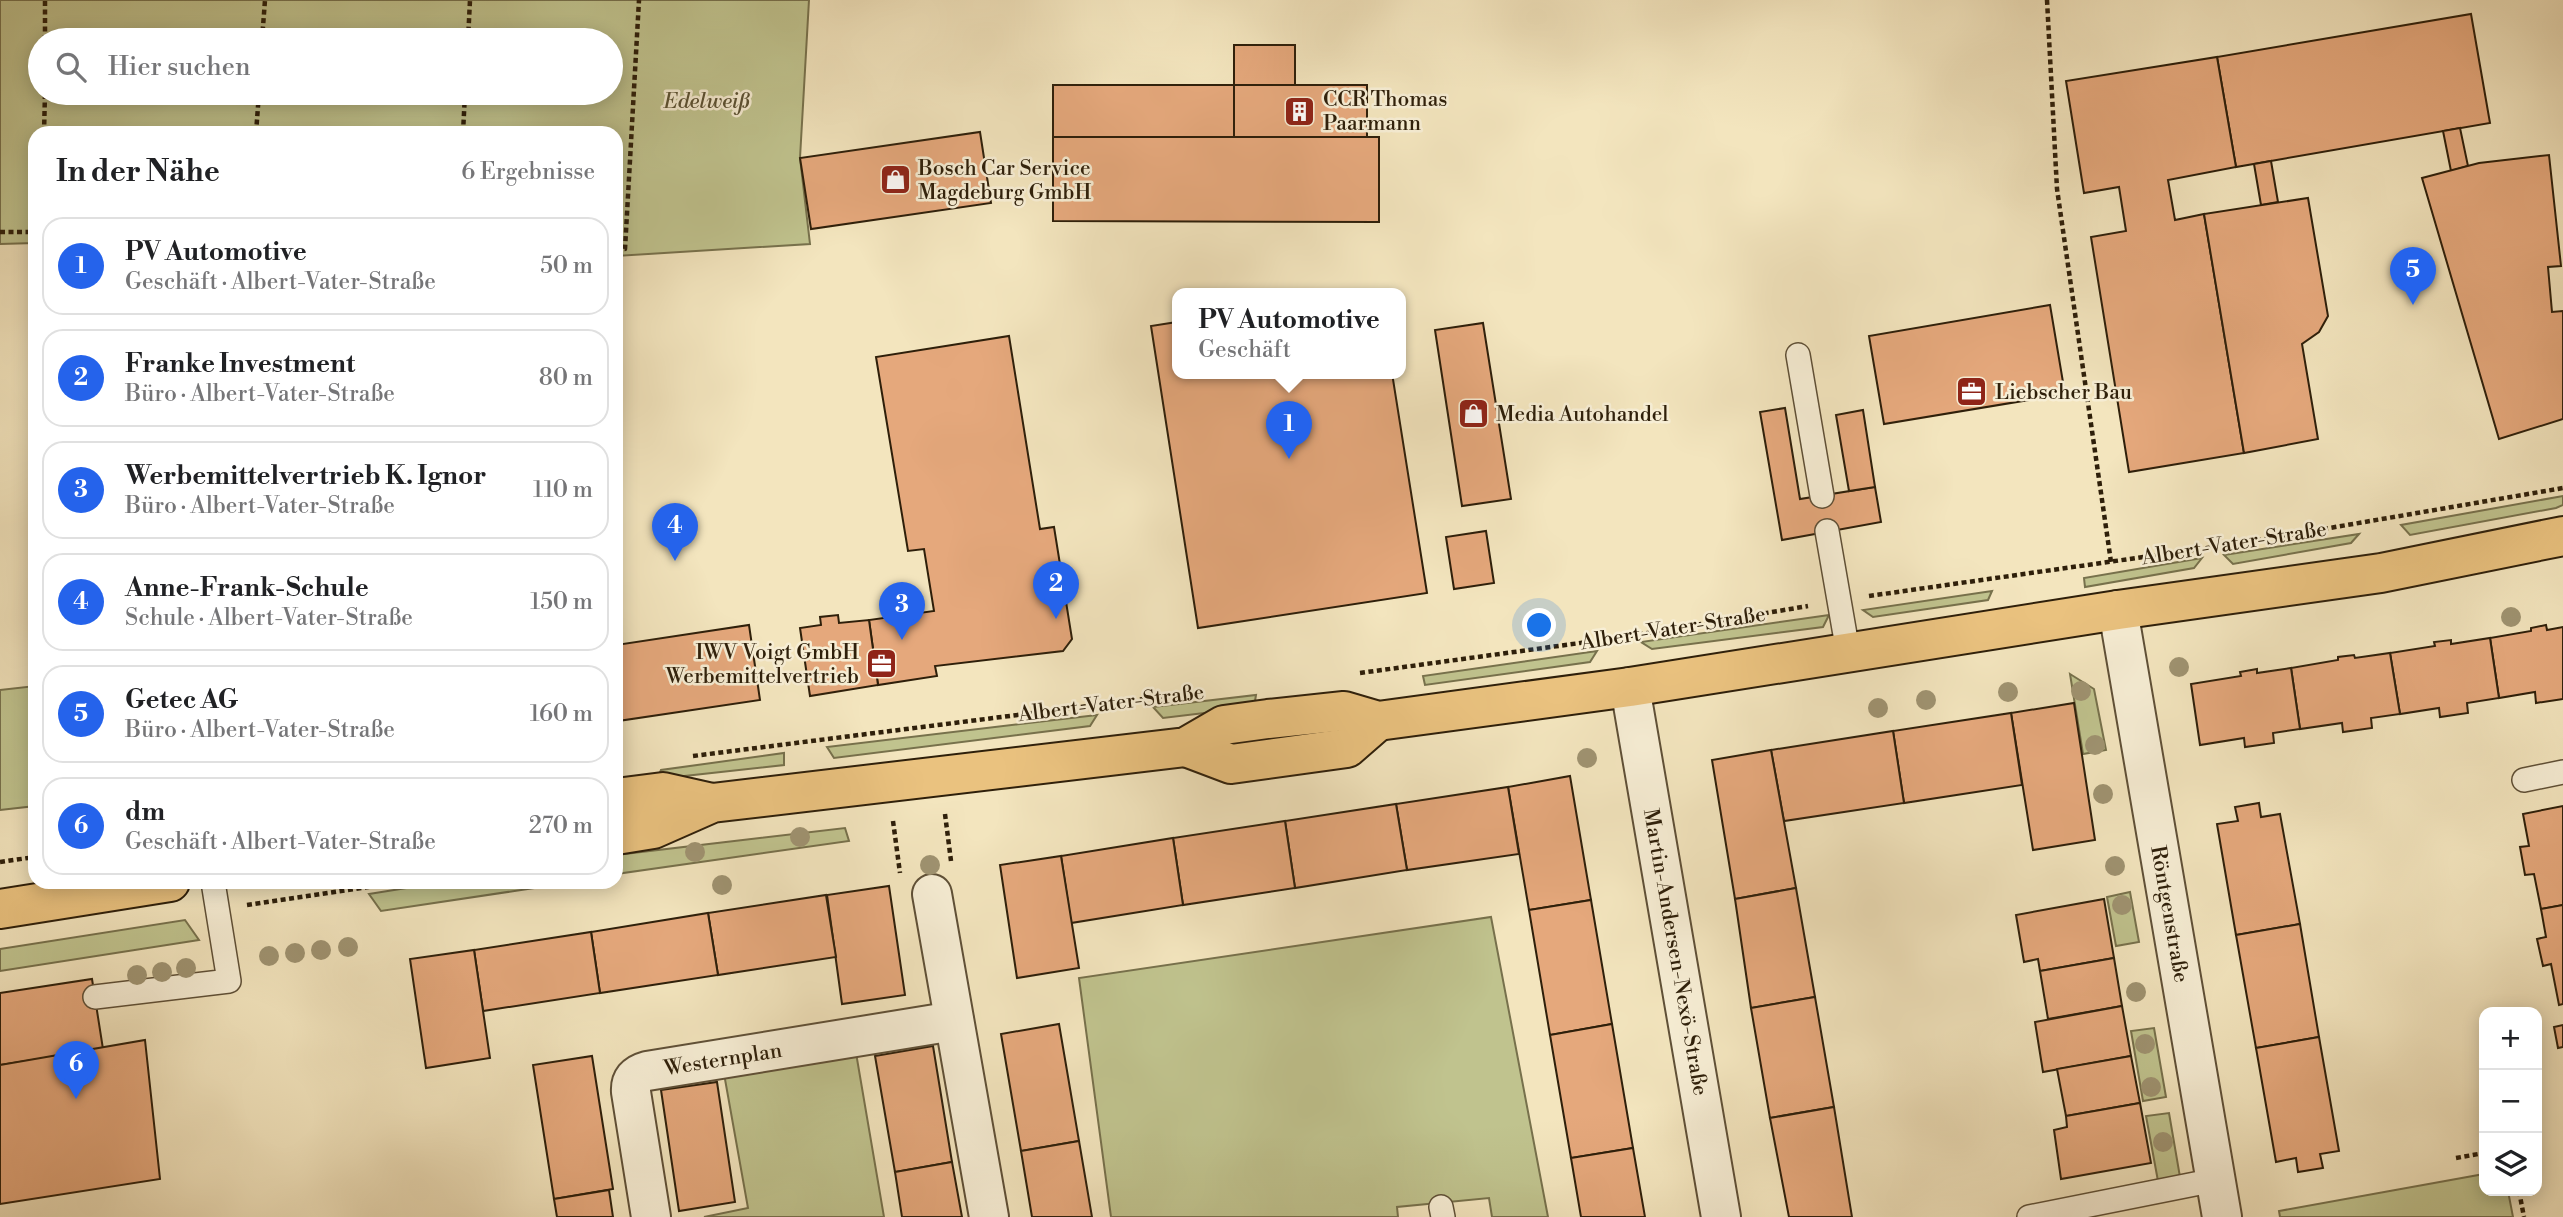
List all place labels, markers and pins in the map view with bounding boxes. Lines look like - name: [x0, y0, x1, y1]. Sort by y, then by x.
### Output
- place label: CCR Thomas Paarmann: [1323, 87, 1448, 137]
- building icon: CCR Thomas Paarmann: [1283, 94, 1317, 128]
- place label: Bosch Car Service Magdeburg GmbH: [917, 156, 1091, 206]
- shop icon: Bosch Car Service Magdeburg GmbH: [878, 163, 912, 197]
- pin: 5: [2390, 247, 2436, 305]
- office icon: Liebscher Bau: [1955, 375, 1989, 409]
- place label: Liebscher Bau: [1995, 380, 2132, 406]
- shop icon: Media Autohandel: [1456, 397, 1490, 431]
- pin: 1: [1266, 401, 1312, 459]
- place label: Media Autohandel: [1496, 402, 1669, 428]
- pin: 4: [652, 503, 698, 561]
- pin: 2: [1033, 561, 1079, 619]
- pin: 3: [879, 582, 925, 640]
- place label: IWV Voigt GmbH Werbemittelvertrieb: [665, 640, 859, 690]
- office icon: IWV Voigt GmbH Werbemittelvertrieb: [865, 647, 899, 681]
- pin: 6: [53, 1041, 99, 1099]

